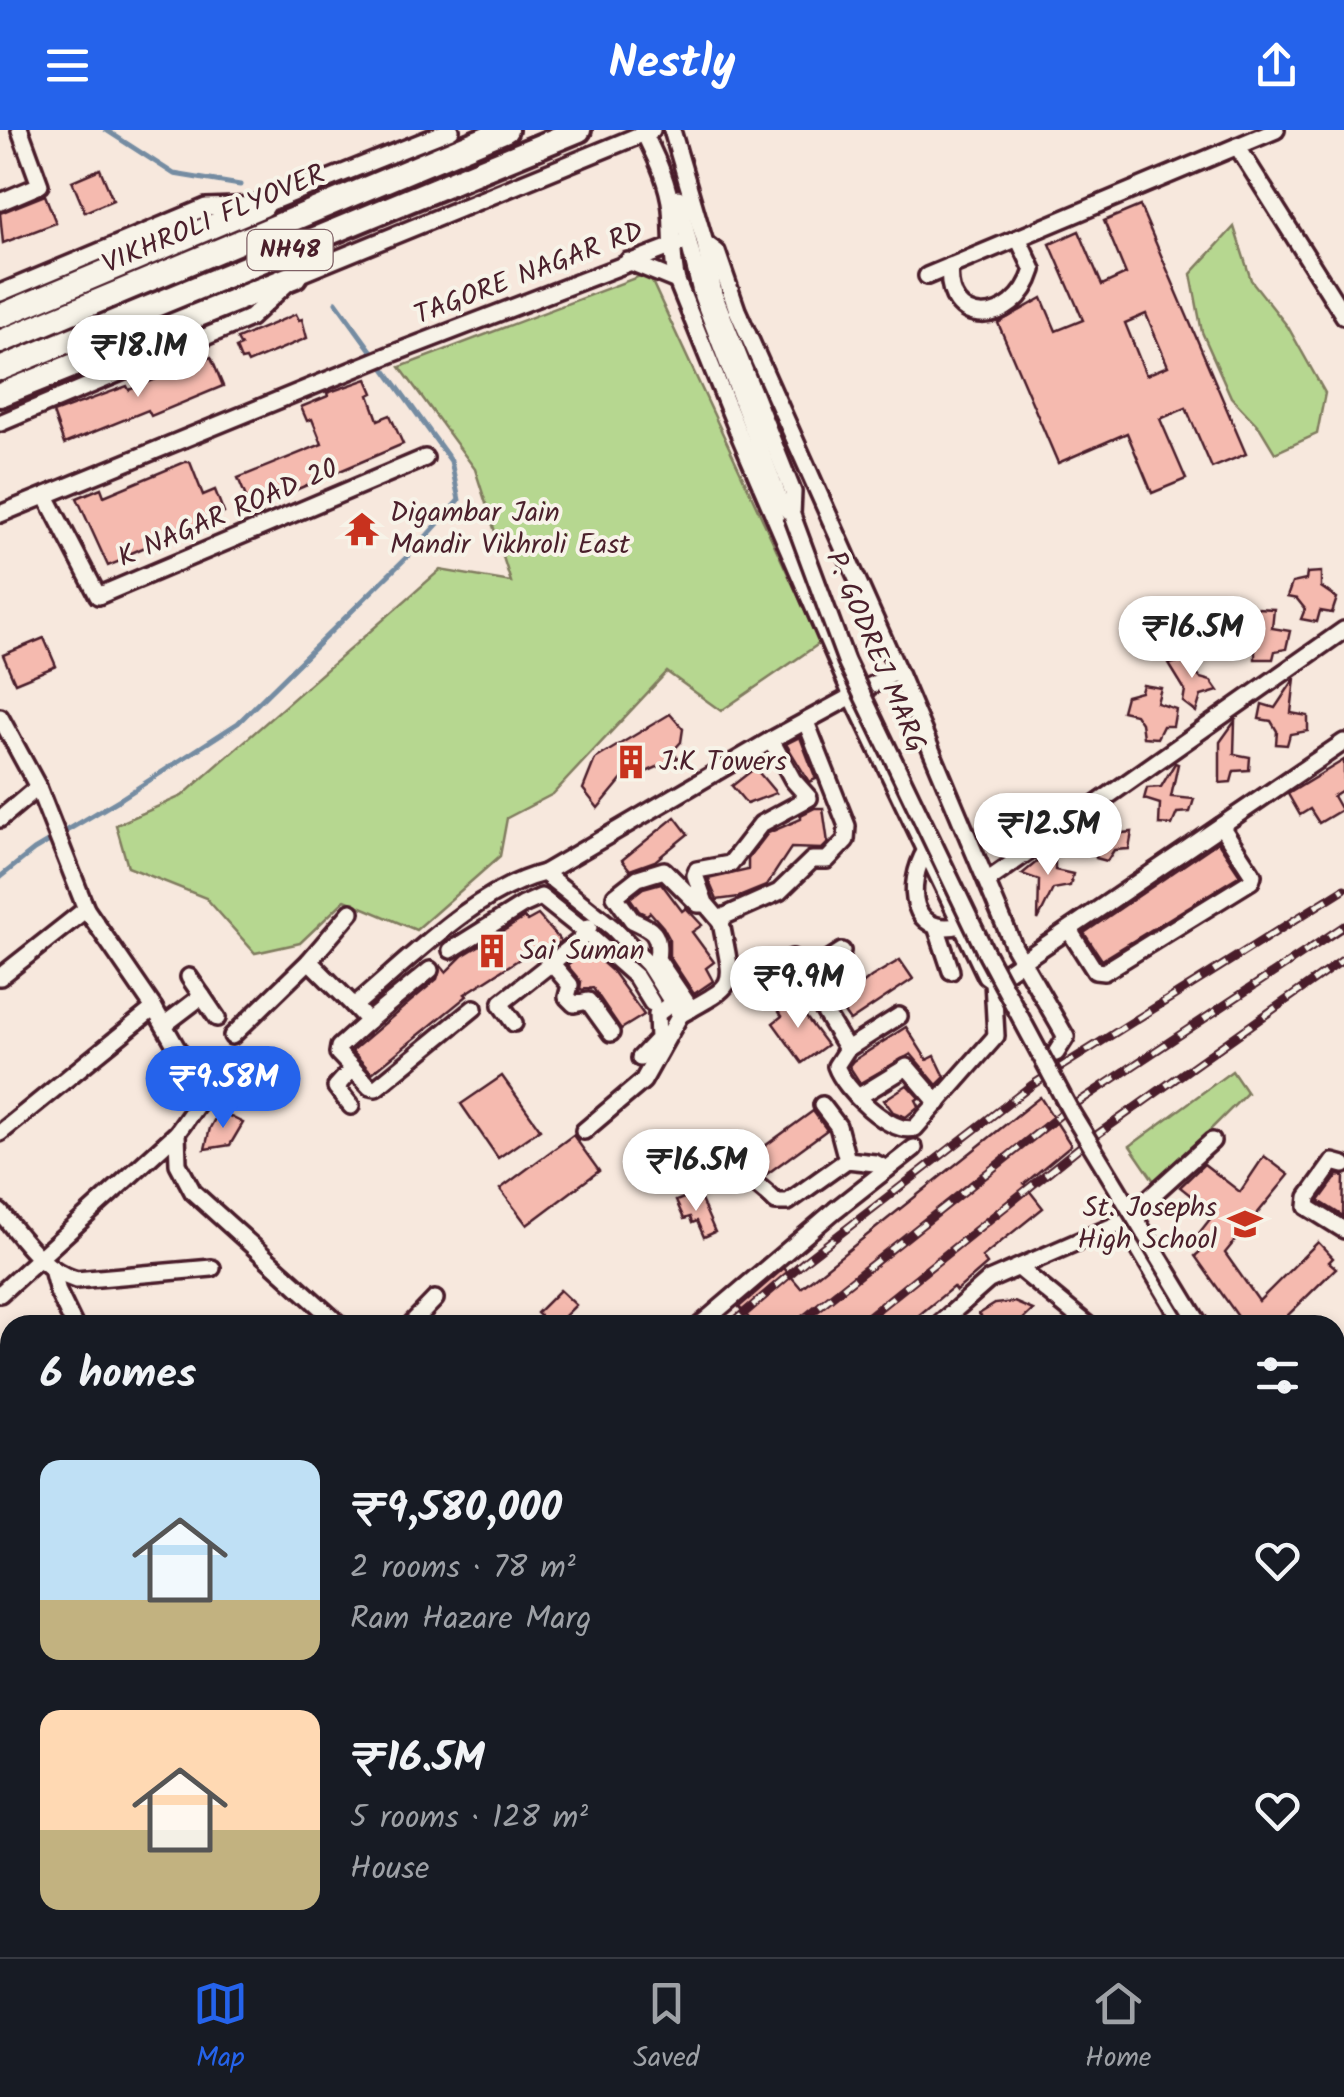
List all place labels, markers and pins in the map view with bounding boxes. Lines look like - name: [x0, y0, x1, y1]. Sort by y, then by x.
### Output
- pin: ₹18.1M: [57, 315, 219, 400]
- place label: Digambar Jain Mandir Vikhroli East: [390, 491, 631, 568]
- temple icon: Digambar Jain Mandir Vikhroli East: [343, 510, 381, 548]
- pin: ₹16.5M: [1111, 596, 1273, 681]
- place label: J.K Towers: [659, 740, 787, 785]
- building icon: J.K Towers: [612, 743, 650, 781]
- pin: ₹12.5M: [967, 793, 1129, 878]
- place label: Sai Suman: [520, 929, 645, 974]
- building icon: Sai Suman: [473, 932, 511, 970]
- pin: ₹9.9M: [728, 946, 868, 1031]
- pin: ₹9.58M: [142, 1046, 304, 1131]
- pin: ₹16.5M: [615, 1129, 777, 1214]
- place label: St. Josephs High School: [1077, 1186, 1217, 1263]
- school or university icon: St. Josephs High School: [1226, 1205, 1264, 1243]

